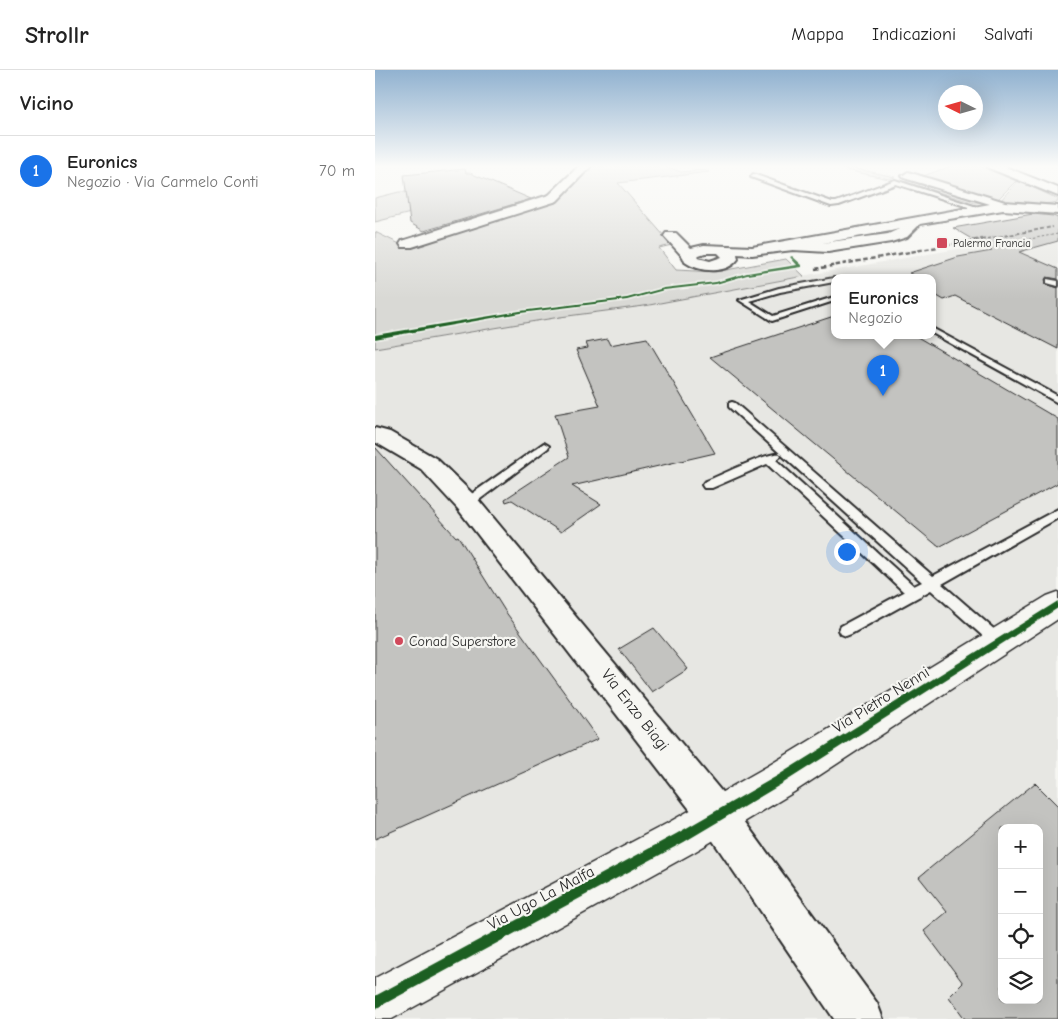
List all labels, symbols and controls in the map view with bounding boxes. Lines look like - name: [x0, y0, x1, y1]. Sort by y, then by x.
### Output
- text: Strollr: [25, 21, 89, 49]
- text: Mappa: [791, 24, 844, 45]
- text: Indicazioni: [872, 24, 956, 45]
- text: Salvati: [984, 24, 1033, 45]
- north arrow: [938, 85, 983, 130]
- text: Vicino: [20, 91, 74, 115]
- text: Euronics: [67, 151, 137, 173]
- text: 1: [33, 162, 39, 180]
- text: 70 m: [319, 162, 355, 180]
- text: Negozio · Via Carmelo Conti: [67, 173, 259, 191]
- marker: Palermo Francia: [935, 236, 949, 250]
- place label: Palermo Francia: [953, 237, 1031, 250]
- popup: [831, 274, 936, 339]
- text: Euronics: [848, 287, 919, 309]
- text: Negozio: [848, 309, 902, 327]
- pin: 1: [867, 355, 899, 396]
- your location: [834, 539, 860, 565]
- place label: Conad Superstore: [409, 633, 516, 650]
- marker: Conad Superstore: [393, 635, 405, 647]
- street label: Via Pietro Nenni: [829, 663, 933, 737]
- street label: Via Enzo Biagi: [598, 666, 672, 754]
- map controls: [998, 824, 1043, 1004]
- button: +: [998, 824, 1043, 869]
- street label: Via Ugo La Malfa: [485, 862, 597, 934]
- button: −: [998, 869, 1043, 914]
- button: locate: [998, 914, 1043, 959]
- button: layers: [998, 959, 1043, 1004]

